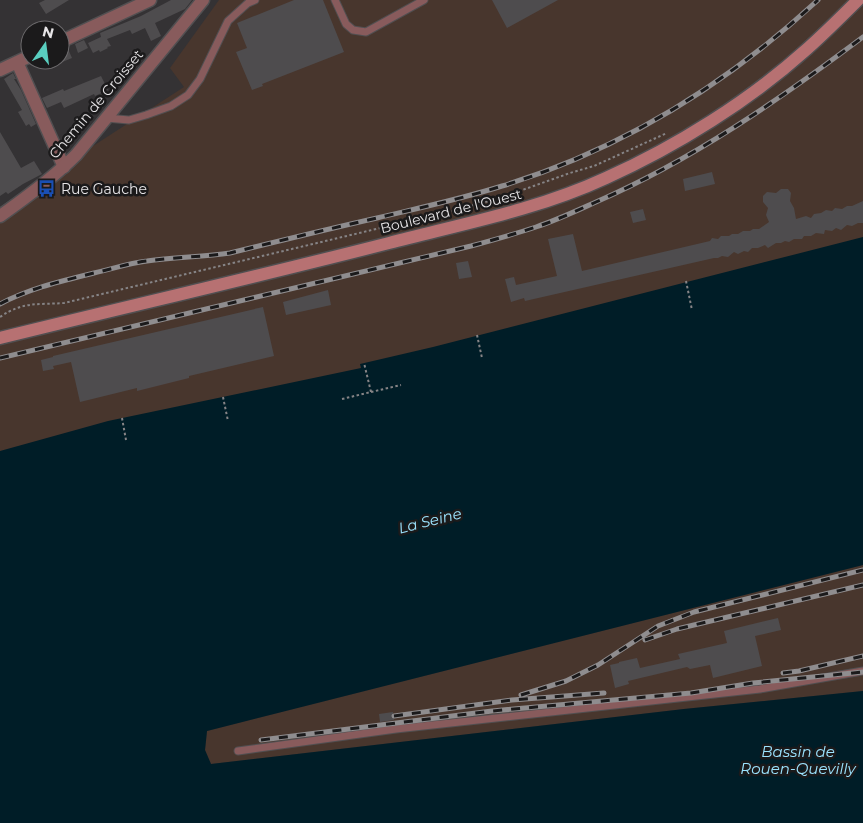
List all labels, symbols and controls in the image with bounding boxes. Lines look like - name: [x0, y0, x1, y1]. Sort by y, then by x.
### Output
- north arrow: [20, 20, 70, 70]
- text: N: [40, 22, 56, 42]
- street label: Chemin de Croisset: [45, 46, 147, 162]
- bus stop icon: Rue Gauche: [37, 179, 57, 199]
- place label: Rue Gauche: [61, 180, 147, 198]
- street label: Boulevard de l'Ouest: [378, 185, 524, 237]
- water label: La Seine: [396, 504, 463, 538]
- water label: Bassin de Rouen-Quevilly: [740, 742, 856, 778]

